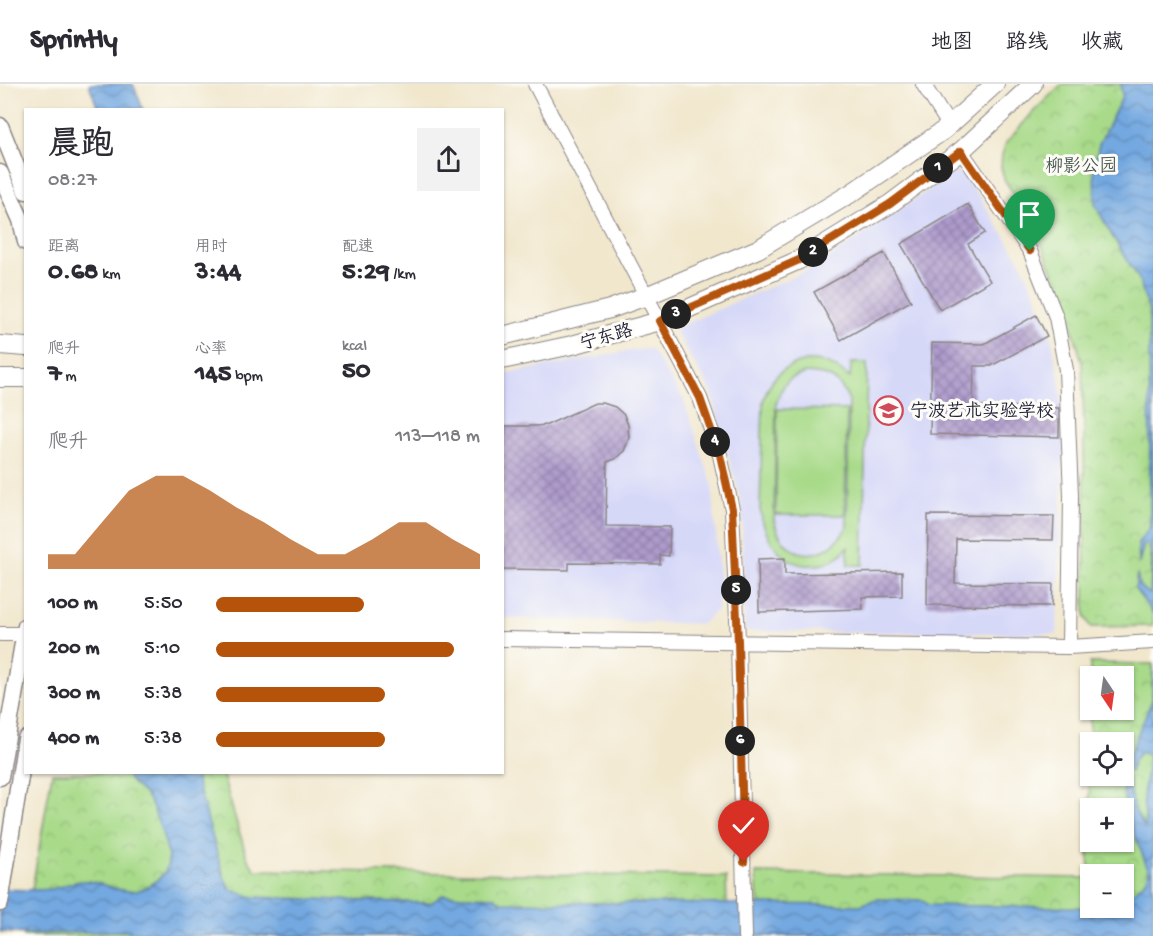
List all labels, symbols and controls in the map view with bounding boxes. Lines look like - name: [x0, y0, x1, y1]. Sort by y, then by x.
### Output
- text: Sprintly: [30, 25, 117, 58]
- text: 地图: [931, 32, 973, 57]
- text: 路线: [1006, 32, 1048, 57]
- text: 收藏: [1081, 32, 1123, 57]
- text: 晨跑: [48, 128, 114, 166]
- button: share: [417, 128, 480, 191]
- pin: 1: [923, 153, 953, 183]
- park label: 柳影公园: [1045, 156, 1117, 178]
- text: 1: [935, 158, 941, 177]
- text: 08:27: [48, 170, 97, 193]
- pin: [1004, 189, 1055, 251]
- icon: arrive: [1013, 198, 1046, 231]
- pin: 2: [798, 237, 828, 267]
- text: 距离: [48, 239, 80, 258]
- text: 用时: [195, 239, 227, 258]
- text: 配速: [342, 239, 374, 258]
- text: 2: [809, 242, 817, 261]
- text: 0.68: [48, 258, 98, 289]
- text: 3:44: [195, 258, 241, 289]
- text: 5:29: [342, 258, 390, 289]
- text: km: [98, 266, 121, 285]
- text: /km: [390, 266, 416, 285]
- pin: 3: [661, 299, 691, 329]
- text: 3: [672, 304, 680, 323]
- street label: 宁东路: [578, 320, 636, 356]
- text: kcal: [342, 338, 367, 357]
- text: 爬升: [48, 341, 80, 360]
- text: 心率: [195, 341, 227, 360]
- text: 50: [342, 357, 370, 388]
- text: 7: [48, 360, 62, 391]
- text: 145: [195, 360, 231, 391]
- text: m: [62, 368, 77, 387]
- text: bpm: [231, 368, 263, 387]
- school or university icon: 宁波艺术实验学校: [873, 394, 905, 426]
- place label: 宁波艺术实验学校: [910, 401, 1054, 423]
- text: 113–118 m: [395, 426, 480, 449]
- pin: 4: [700, 427, 730, 457]
- text: 爬升: [48, 432, 88, 455]
- text: 4: [711, 432, 719, 451]
- pin: 5: [721, 575, 751, 605]
- text: 5: [732, 580, 740, 599]
- text: 100 m: [48, 593, 98, 616]
- text: 5:50: [144, 593, 183, 616]
- text: 200 m: [48, 638, 99, 661]
- text: 5:10: [144, 638, 180, 661]
- north arrow: [1080, 666, 1134, 720]
- map controls: [1080, 666, 1134, 918]
- text: 300 m: [48, 683, 100, 706]
- text: 5:38: [144, 683, 182, 706]
- pin: 6: [725, 726, 755, 756]
- text: 400 m: [48, 728, 99, 751]
- text: 5:38: [144, 728, 182, 751]
- text: 6: [736, 731, 744, 750]
- button: locate: [1080, 732, 1134, 786]
- button: +: [1080, 798, 1134, 852]
- pin: [718, 800, 769, 862]
- icon: check: [727, 809, 760, 842]
- button: −: [1080, 864, 1134, 918]

